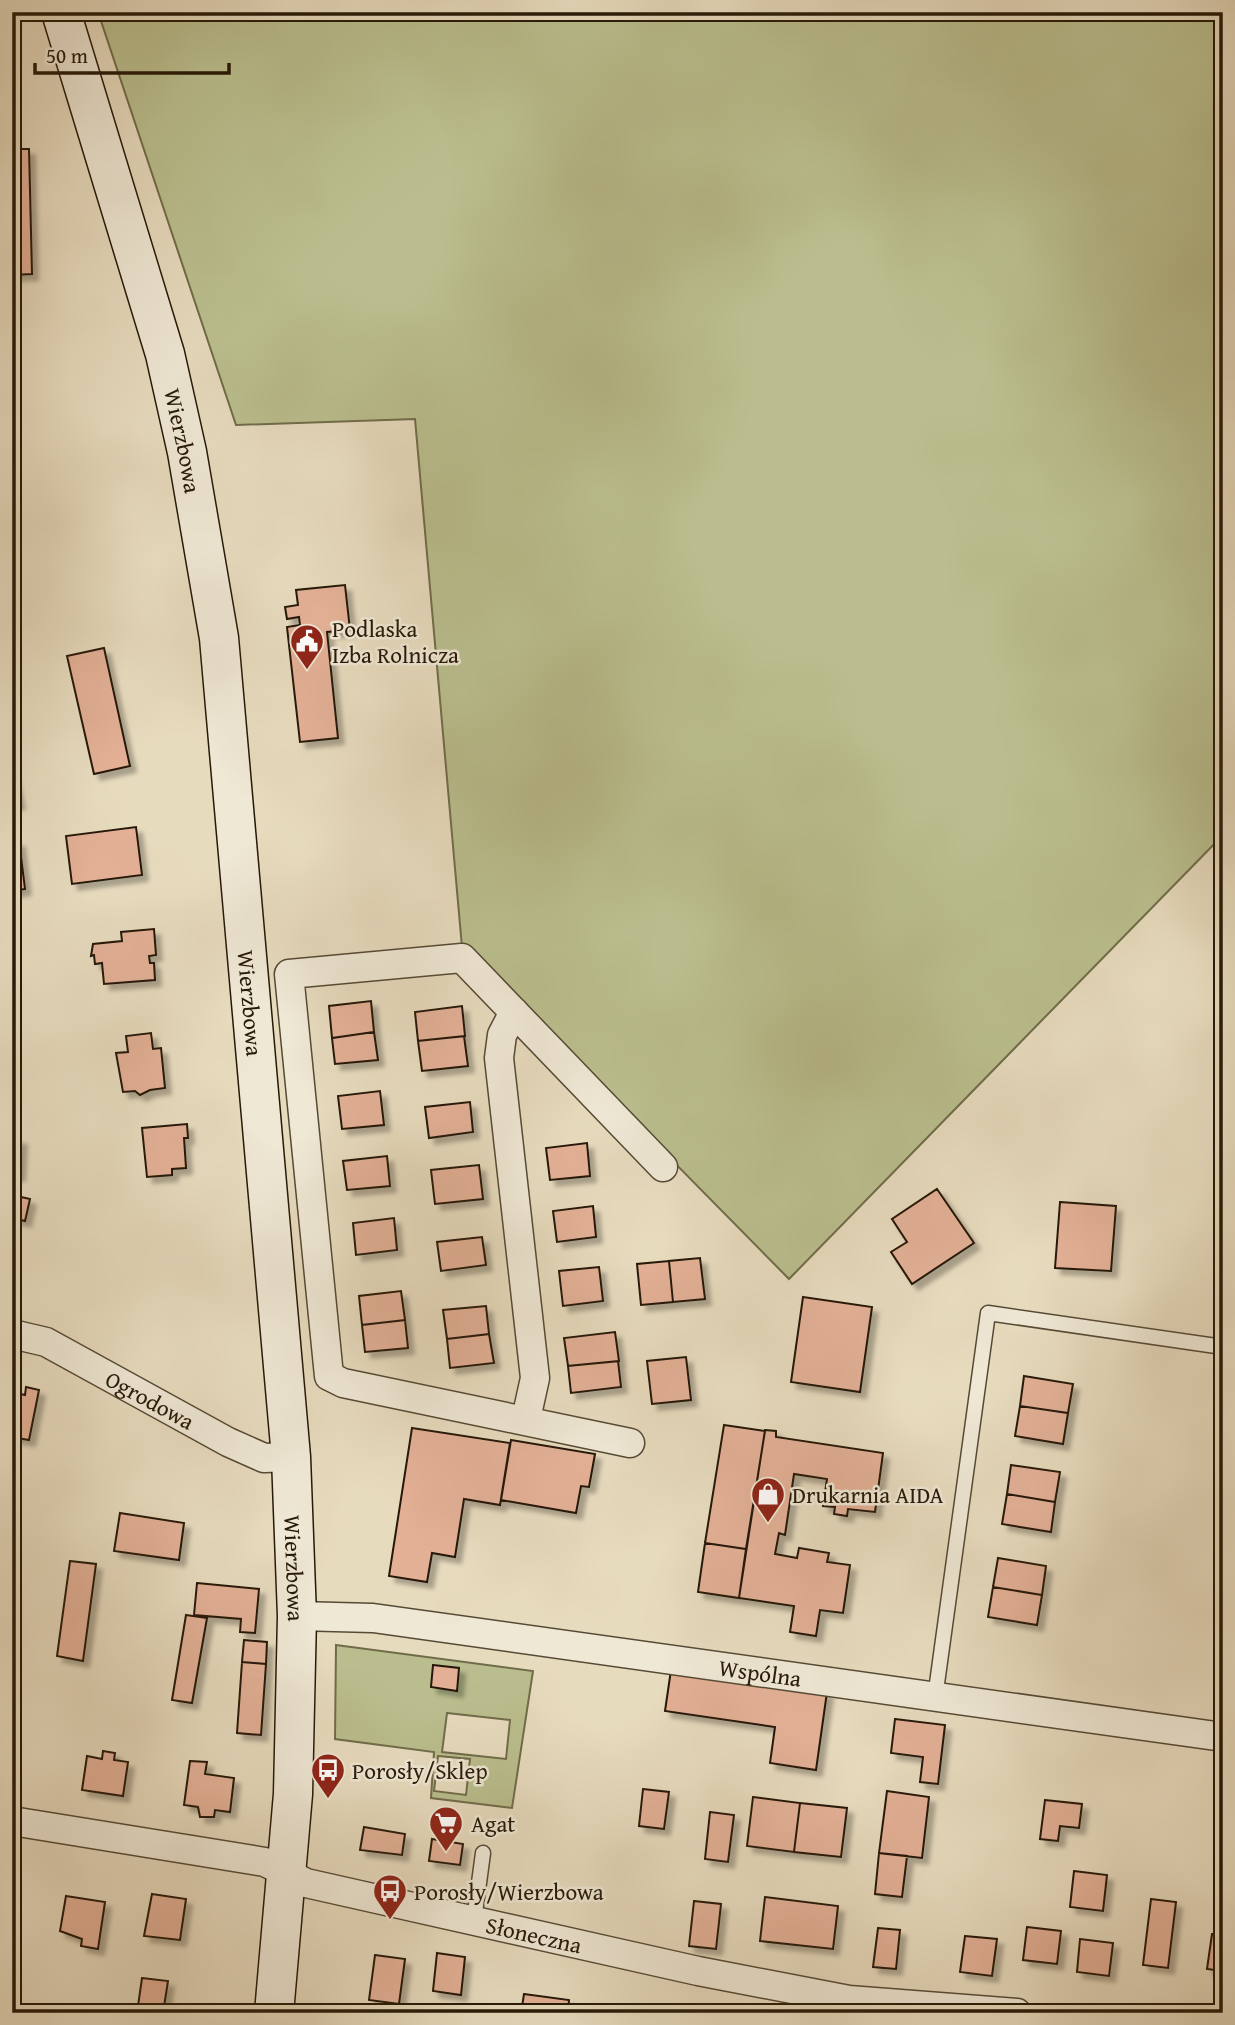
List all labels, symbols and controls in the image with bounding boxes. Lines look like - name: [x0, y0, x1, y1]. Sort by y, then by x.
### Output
- scale bar: [35, 32, 229, 76]
- text: 50 m: [46, 40, 88, 71]
- street label: Wierzbowa: [157, 385, 210, 496]
- place label: Podlaska Izba Rolnicza: [332, 612, 459, 671]
- public building icon: Podlaska Izba Rolnicza: [288, 622, 326, 671]
- street label: Wierzbowa: [230, 948, 272, 1058]
- street label: Ogrodowa: [100, 1362, 201, 1437]
- shop icon: Drukarnia AIDA: [749, 1475, 787, 1524]
- place label: Drukarnia AIDA: [792, 1478, 944, 1511]
- street label: Wierzbowa: [277, 1514, 314, 1622]
- street label: Wspólna: [717, 1650, 804, 1694]
- bus stop icon: Porosły/Sklep: [309, 1751, 347, 1800]
- place label: Porosły/Sklep: [352, 1754, 488, 1787]
- supermarket icon: Agat: [427, 1804, 465, 1853]
- place label: Agat: [471, 1807, 515, 1840]
- bus stop icon: Porosły/Wierzbowa: [371, 1872, 409, 1921]
- place label: Porosły/Wierzbowa: [414, 1875, 604, 1908]
- street label: Słoneczna: [483, 1907, 585, 1961]

